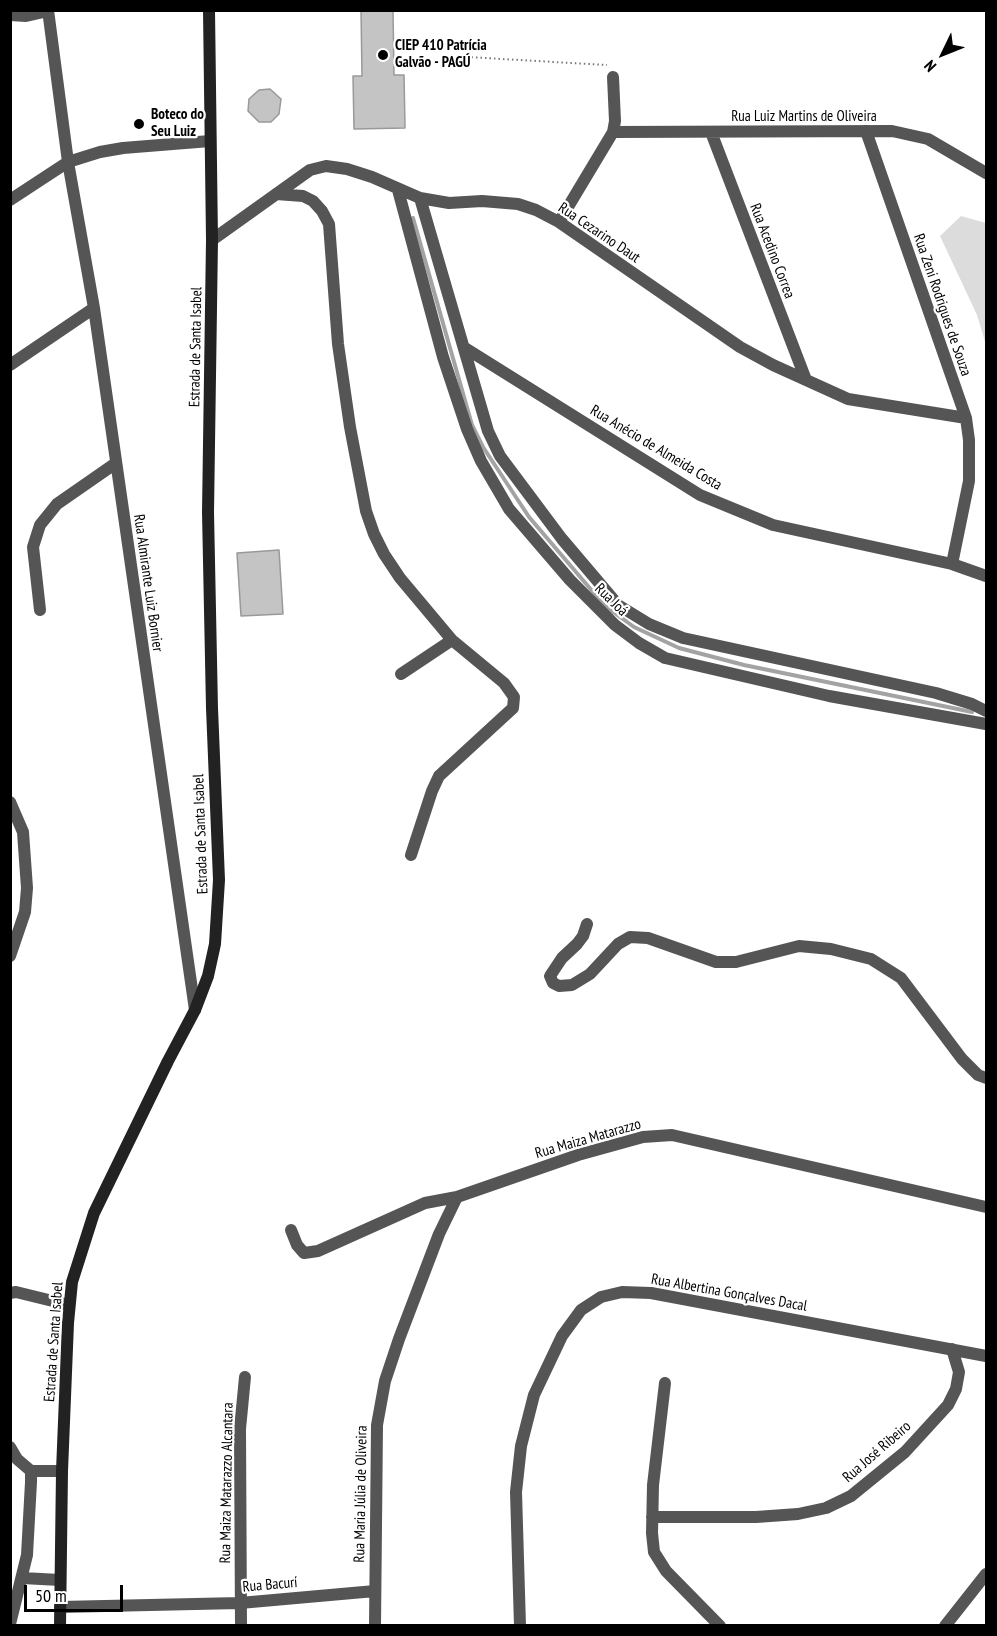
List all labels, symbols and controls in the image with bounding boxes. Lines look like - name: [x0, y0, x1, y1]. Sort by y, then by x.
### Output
- north arrow: [913, 24, 973, 84]
- place label: CIEP 410 Patrícia Galvão - PAGÚ: [395, 37, 487, 72]
- marker: CIEP 410 Patrícia Galvão - PAGÚ: [376, 48, 390, 62]
- text: N: [920, 56, 940, 76]
- place label: Boteco do Seu Luiz: [151, 106, 204, 141]
- street label: Rua Luiz Martins de Oliveira: [731, 108, 877, 126]
- marker: Boteco do Seu Luiz: [132, 117, 146, 131]
- street label: Rua Cezarino Daut: [555, 199, 643, 267]
- street label: Rua Acedino Correa: [746, 201, 798, 301]
- street label: Rua Zeni Rodrigues de Souza: [909, 232, 975, 378]
- street label: Estrada de Santa Isabel: [186, 287, 206, 407]
- street label: Rua Anécio de Almeida Costa: [587, 402, 725, 494]
- street label: Rua Almirante Luiz Bornier: [129, 513, 167, 653]
- street label: Rua Joá: [591, 580, 631, 620]
- street label: Estrada de Santa Isabel: [190, 774, 212, 894]
- street label: Rua Maiza Matarazzo: [533, 1115, 643, 1163]
- street label: Rua Albertina Gonçalves Dacal: [650, 1270, 808, 1316]
- street label: Estrada de Santa Isabel: [41, 1281, 67, 1403]
- street label: Rua Maiza Matarazzo Alcantara: [217, 1402, 237, 1564]
- street label: Rua José Ribeiro: [839, 1418, 915, 1486]
- street label: Rua Maria Júlia de Oliveira: [351, 1425, 371, 1563]
- scale bar: [27, 1573, 126, 1611]
- street label: Rua Bacurí: [242, 1574, 298, 1596]
- text: 50 m: [35, 1584, 67, 1607]

